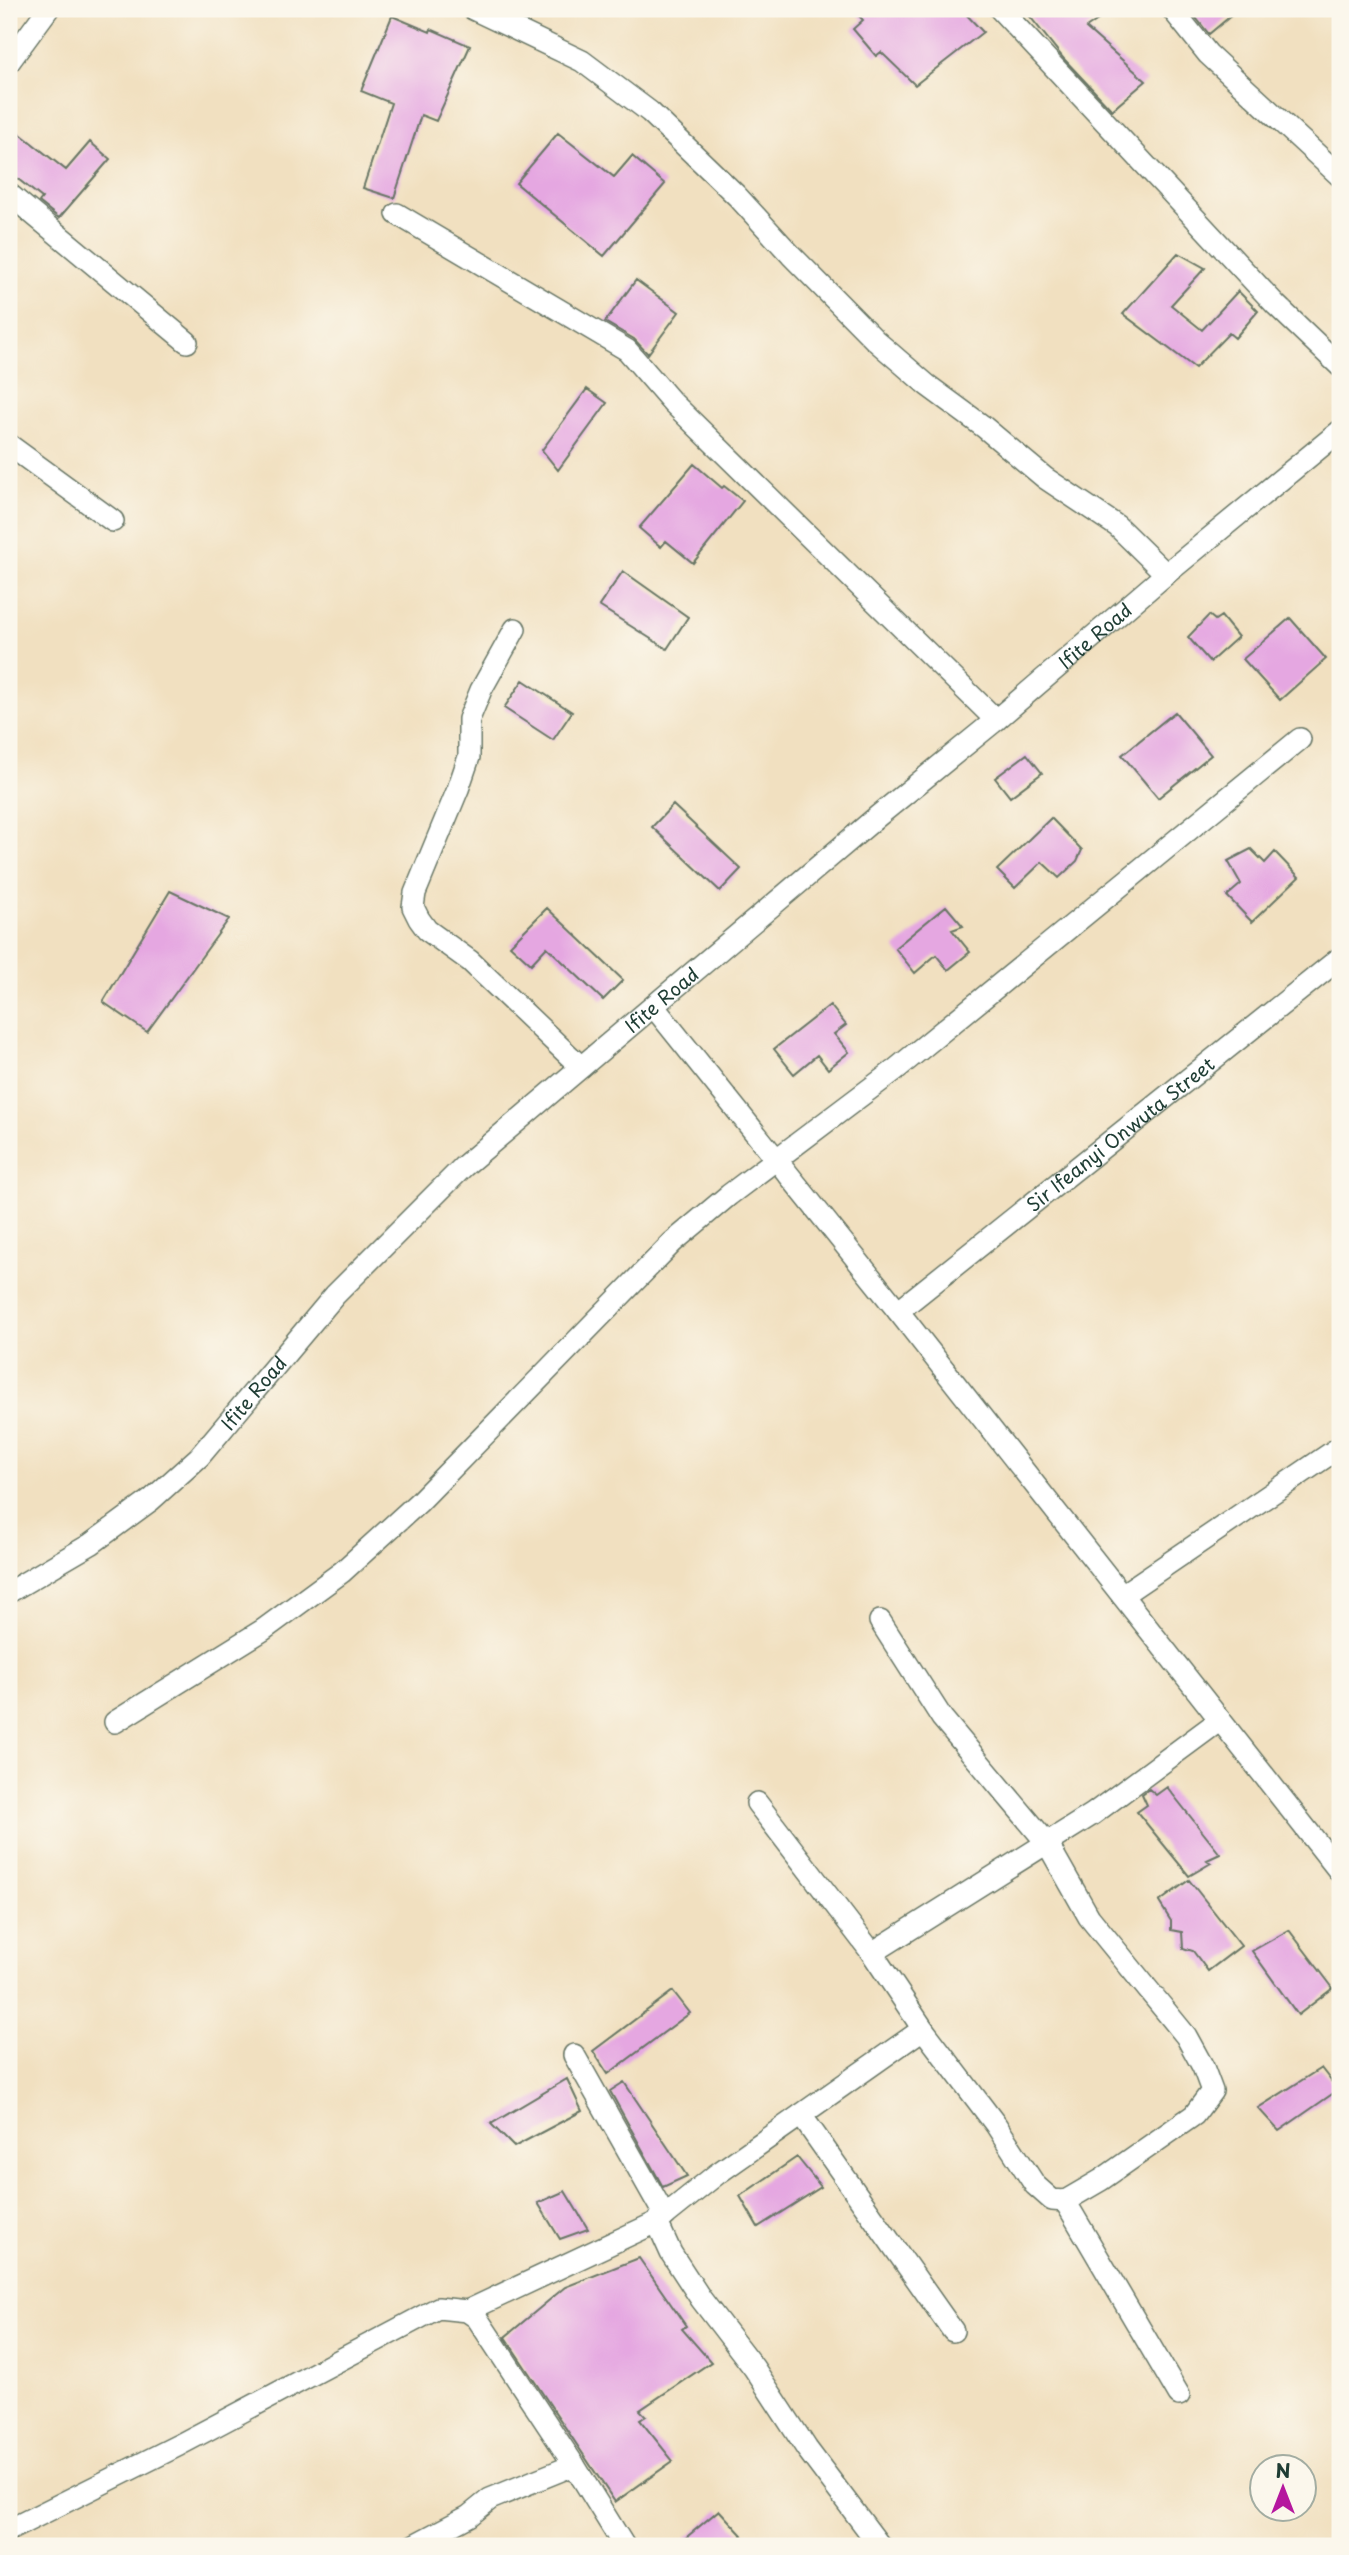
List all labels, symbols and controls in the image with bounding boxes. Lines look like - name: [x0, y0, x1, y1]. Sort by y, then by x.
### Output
- street label: Ifite Road: [1052, 596, 1138, 675]
- street label: Ifite Road: [618, 960, 704, 1039]
- street label: Sir Ifeanyi Onwuta Street: [1020, 1050, 1220, 1218]
- street label: Ifite Road: [214, 1349, 293, 1436]
- north arrow: [1248, 2454, 1318, 2524]
- text: N: [1275, 2456, 1291, 2484]

